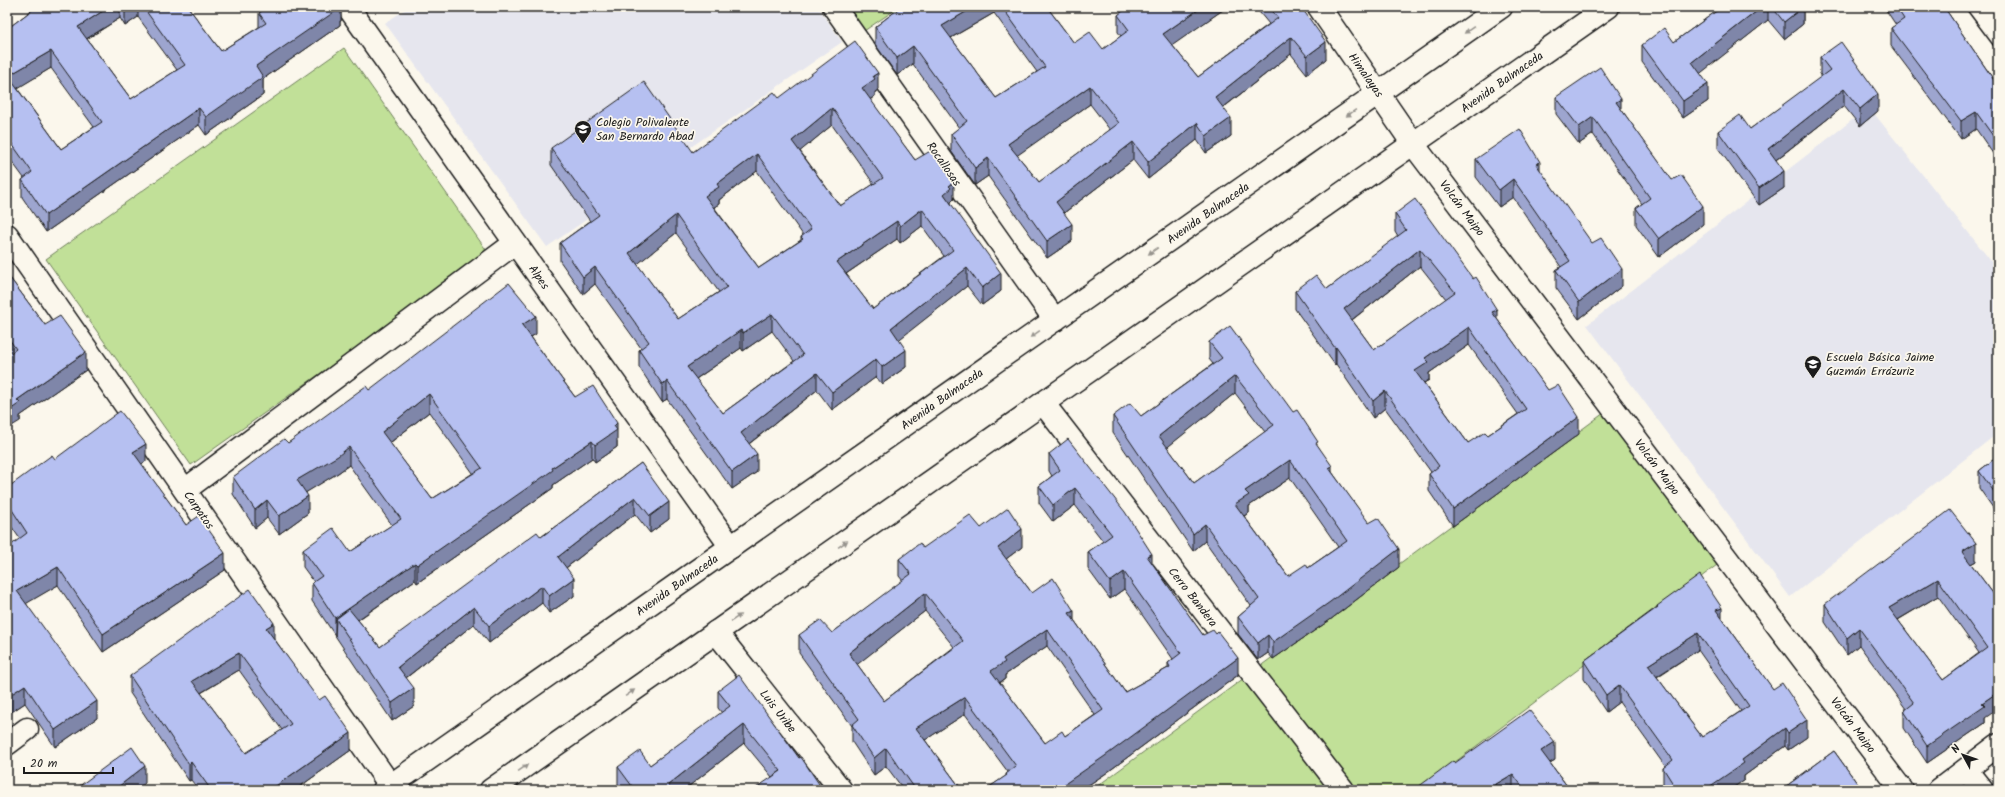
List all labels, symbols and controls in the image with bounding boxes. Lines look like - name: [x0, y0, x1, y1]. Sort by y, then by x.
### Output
- one-way arrow: [1464, 25, 1474, 33]
- street label: Avenida Balmaceda: [1457, 47, 1548, 118]
- street label: Himalayas: [1343, 49, 1388, 102]
- one-way arrow: [1346, 109, 1357, 117]
- place label: Colegio Polivalente San Bernardo Abad: [596, 113, 695, 146]
- school or university icon: Colegio Polivalente San Bernardo Abad: [573, 119, 593, 144]
- street label: Rocallosas: [921, 138, 966, 190]
- street label: Volcán Maipo: [1434, 176, 1489, 240]
- street label: Avenida Balmaceda: [1163, 178, 1254, 249]
- one-way arrow: [1148, 247, 1158, 255]
- street label: Alpes: [523, 261, 554, 294]
- one-way arrow: [1030, 330, 1040, 338]
- place label: Escuela Básica Jaime Guzmán Errázuriz: [1826, 348, 1935, 381]
- school or university icon: Escuela Básica Jaime Guzmán Errázuriz: [1803, 354, 1823, 379]
- street label: Avenida Balmaceda: [897, 364, 988, 435]
- street label: Volcán Maipo: [1629, 435, 1684, 499]
- street label: Carpatos: [178, 487, 219, 533]
- one-way arrow: [837, 540, 848, 548]
- street label: Avenida Balmaceda: [632, 550, 723, 621]
- street label: Cerro Bandera: [1163, 563, 1222, 632]
- one-way arrow: [731, 614, 741, 622]
- street label: Luis Uribe: [754, 685, 801, 738]
- one-way arrow: [624, 689, 635, 697]
- street label: Volcán Maipo: [1825, 693, 1880, 757]
- north arrow: [1943, 735, 1983, 775]
- text: N: [1947, 741, 1965, 758]
- scale bar: [24, 749, 113, 775]
- text: 20 m: [30, 754, 58, 773]
- one-way arrow: [518, 764, 528, 772]

